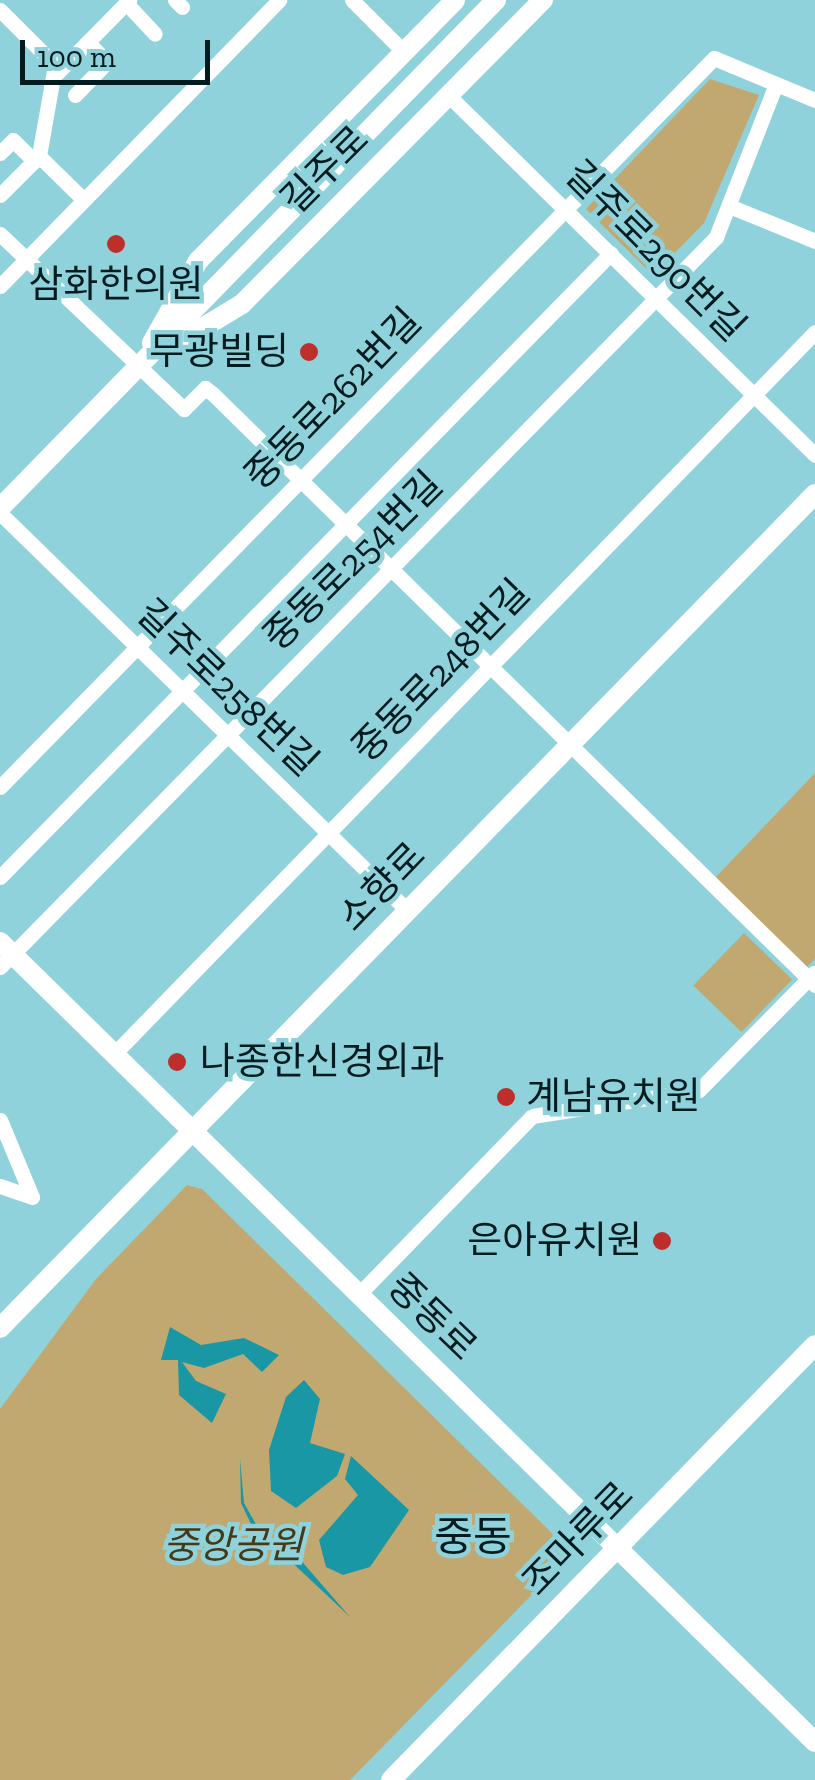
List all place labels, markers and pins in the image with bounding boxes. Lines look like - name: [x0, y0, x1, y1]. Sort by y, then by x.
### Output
- marker: 삼화한의원: [103, 231, 129, 257]
- place label: 삼화한의원: [29, 262, 203, 308]
- place label: 무광빌딩: [149, 329, 289, 375]
- marker: 무광빌딩: [298, 341, 320, 363]
- place label: 나종한신경외과: [200, 1039, 445, 1085]
- marker: 나종한신경외과: [164, 1049, 190, 1075]
- place label: 계남유치원: [526, 1074, 701, 1120]
- marker: 계남유치원: [495, 1086, 517, 1108]
- place label: 은아유치원: [467, 1218, 642, 1264]
- marker: 은아유치원: [651, 1230, 673, 1252]

